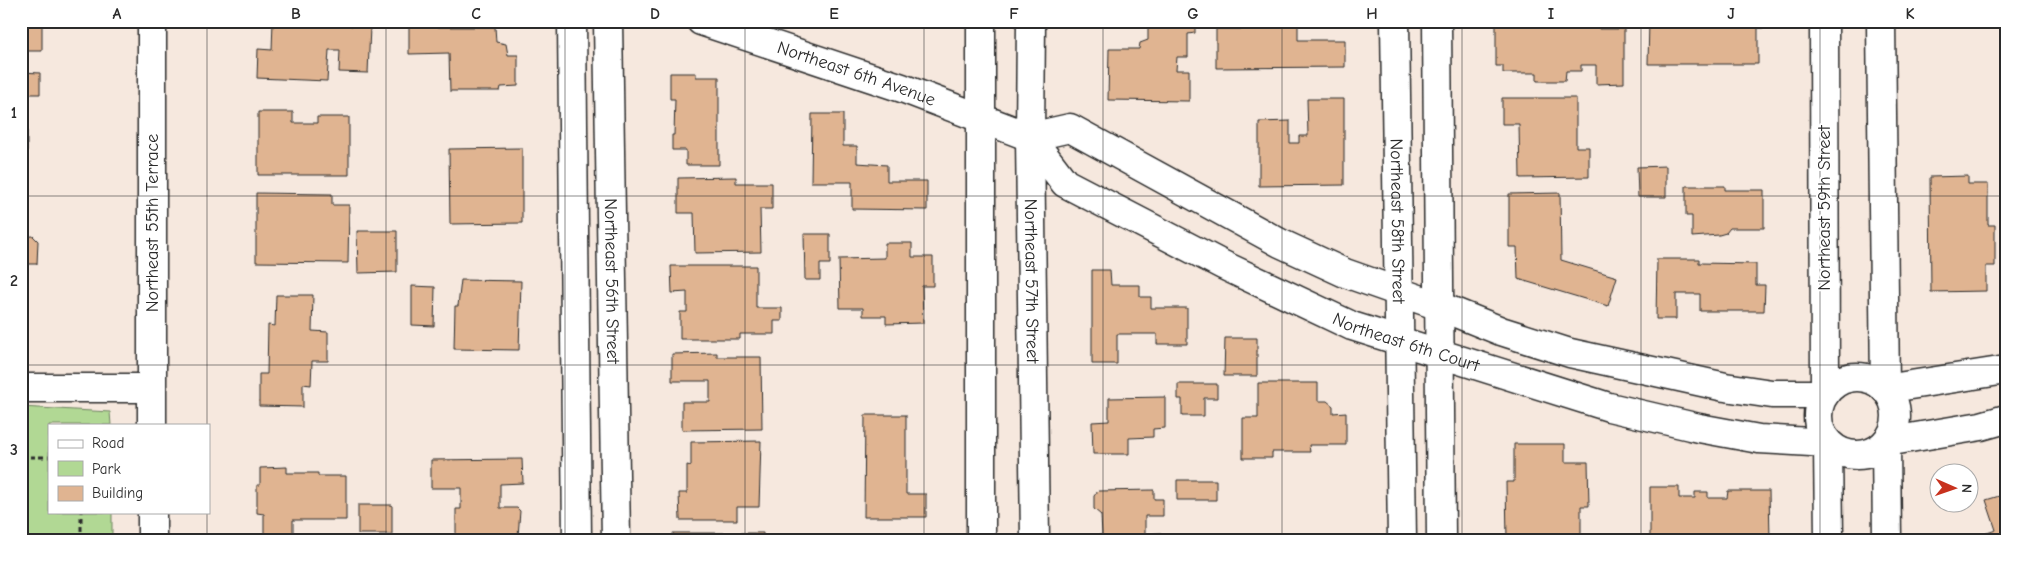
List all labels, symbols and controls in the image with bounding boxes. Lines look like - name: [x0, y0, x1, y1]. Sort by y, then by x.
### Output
- text: A: [113, 5, 122, 23]
- text: B: [291, 5, 301, 23]
- text: C: [471, 5, 481, 23]
- text: D: [650, 5, 660, 23]
- text: E: [829, 5, 839, 23]
- text: F: [1009, 5, 1019, 23]
- text: G: [1187, 5, 1199, 23]
- text: H: [1366, 5, 1378, 23]
- text: I: [1548, 5, 1554, 23]
- text: J: [1727, 5, 1735, 23]
- text: K: [1905, 5, 1915, 23]
- street label: Northeast 6th Avenue: [774, 37, 938, 111]
- text: 1: [11, 104, 17, 122]
- street label: Northeast 59th Street: [1814, 124, 1835, 291]
- street label: Northeast 55th Terrace: [142, 134, 163, 312]
- street label: Northeast 58th Street: [1386, 138, 1409, 305]
- street label: Northeast 56th Street: [600, 198, 623, 365]
- street label: Northeast 57th Street: [1020, 199, 1043, 364]
- text: 2: [10, 272, 18, 290]
- street label: Northeast 6th Court: [1329, 308, 1483, 377]
- legend: [48, 424, 210, 514]
- text: Road: [92, 434, 124, 452]
- text: 3: [10, 441, 18, 459]
- text: Park: [92, 460, 121, 478]
- north arrow: [1930, 464, 1980, 514]
- text: Building: [92, 484, 143, 502]
- text: N: [1958, 484, 1975, 493]

